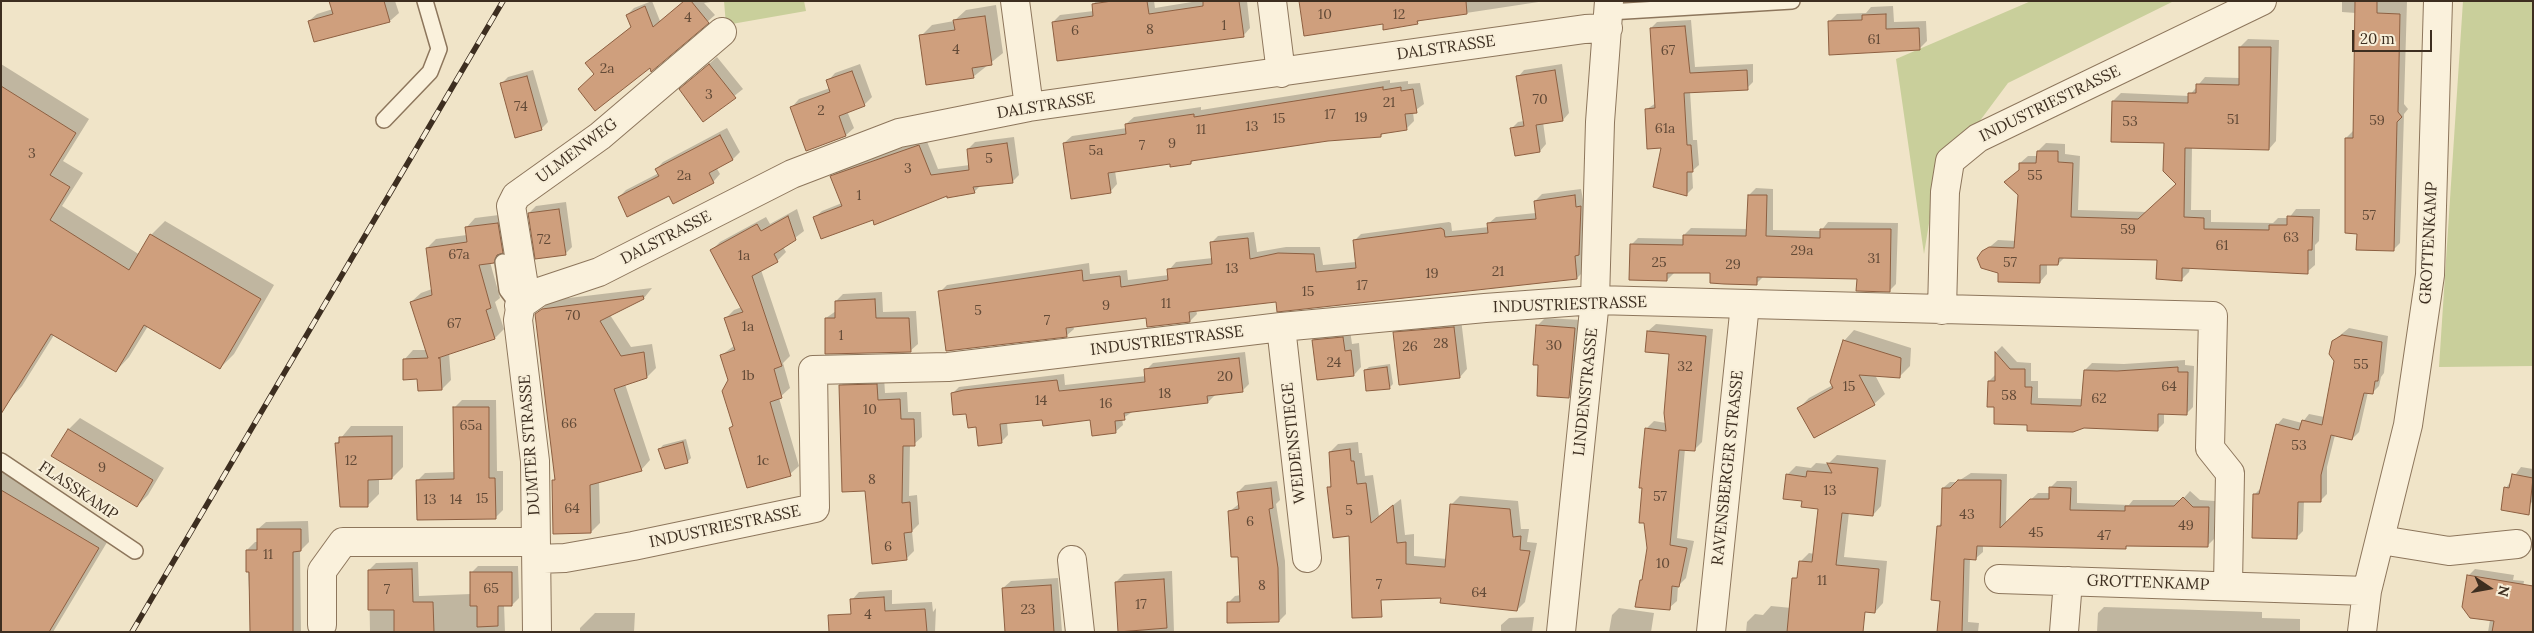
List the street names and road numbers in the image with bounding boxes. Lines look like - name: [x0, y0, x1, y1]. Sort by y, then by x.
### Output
- street label: DALSTRASSE: [1396, 32, 1496, 64]
- street label: INDUSTRIESTRASSE: [1976, 62, 2124, 146]
- street label: DALSTRASSE: [996, 89, 1096, 123]
- street label: ULMENWEG: [533, 114, 621, 188]
- street label: GROTTENKAMP: [2416, 181, 2442, 305]
- street label: DALSTRASSE: [617, 207, 715, 269]
- street label: INDUSTRIESTRASSE: [1493, 293, 1647, 317]
- street label: INDUSTRIESTRASSE: [1089, 322, 1245, 360]
- street label: LINDENSTRASSE: [1570, 327, 1602, 457]
- street label: RAVENSBERGER STRASSE: [1708, 369, 1748, 567]
- street label: DUMTER STRASSE: [515, 374, 545, 516]
- street label: WEIDENSTIEGE: [1278, 381, 1310, 505]
- street label: FLASSKAMP: [35, 457, 121, 525]
- street label: INDUSTRIESTRASSE: [648, 502, 802, 552]
- street label: GROTTENKAMP: [2086, 571, 2210, 595]

